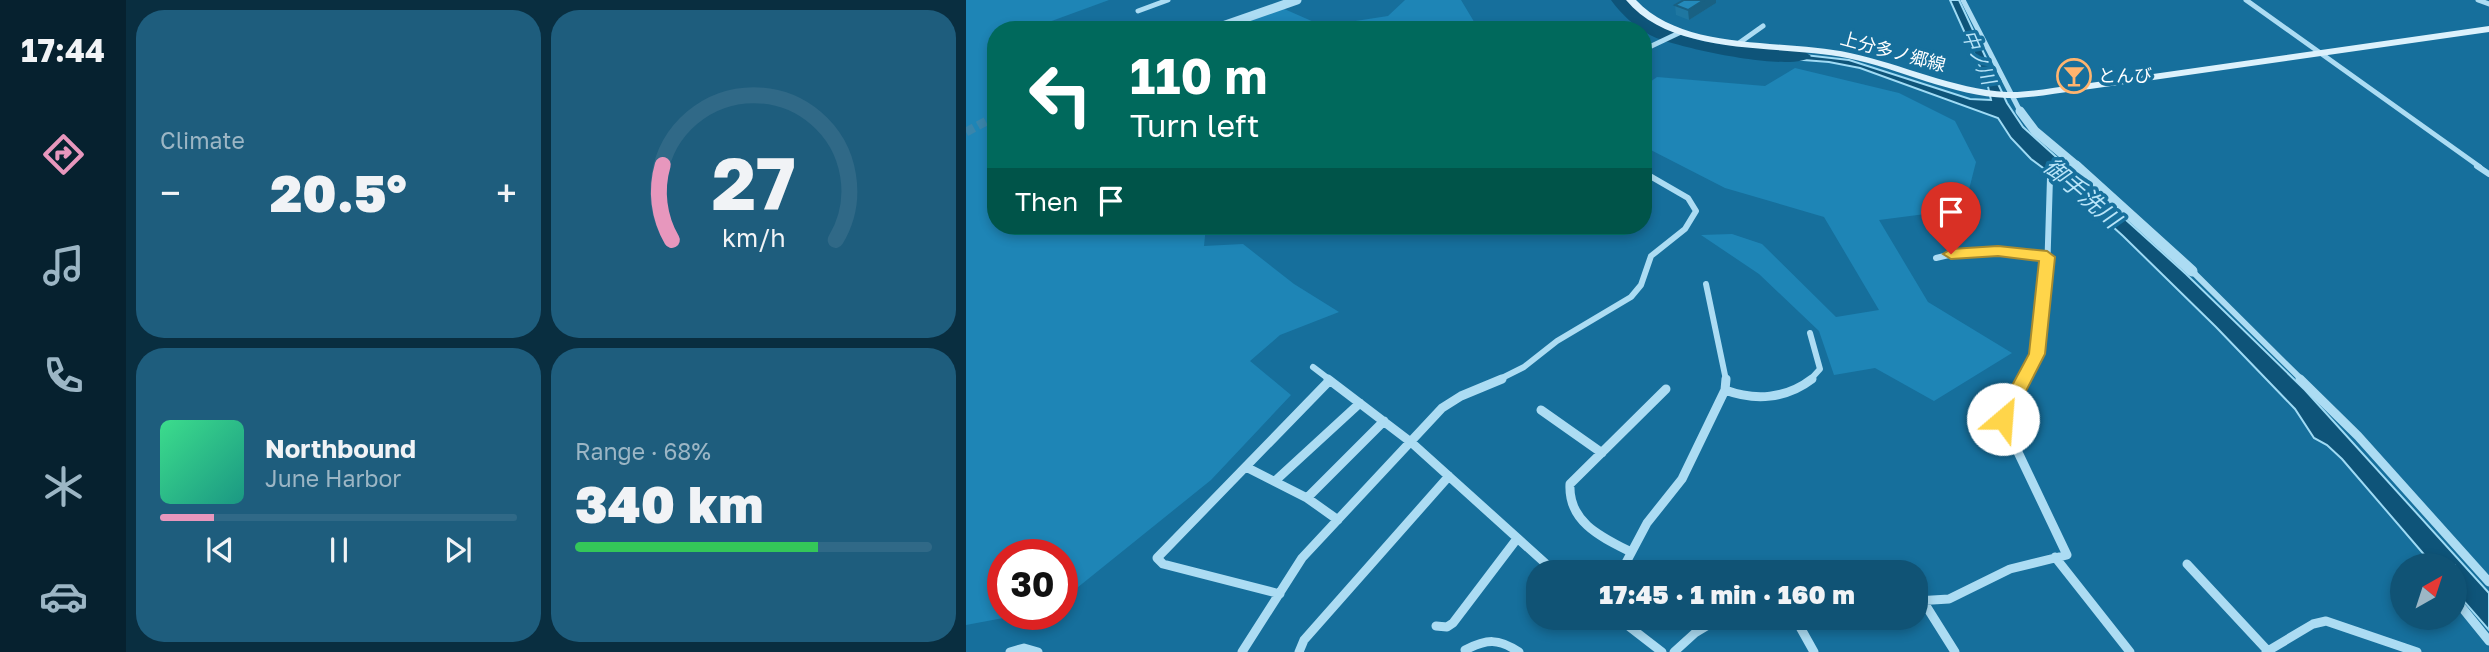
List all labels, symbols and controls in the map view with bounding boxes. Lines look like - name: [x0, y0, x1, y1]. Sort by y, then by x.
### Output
- street label: 上分多ノ郷線: [1838, 26, 1948, 76]
- water label: 中ノ川: [1958, 26, 2002, 89]
- text: 17:44: [21, 31, 105, 69]
- text: 110 m: [1130, 46, 1267, 105]
- icon: left: [1015, 49, 1106, 140]
- bar icon: とんび: [2055, 57, 2093, 95]
- place label: とんび: [2098, 64, 2152, 86]
- text: Turn left: [1130, 106, 1259, 144]
- text: Climate: [160, 126, 245, 154]
- icon: directions: [39, 130, 88, 179]
- text: 27: [711, 139, 796, 226]
- water label: 御手洗川: [2039, 152, 2129, 235]
- text: 20.5°: [270, 161, 407, 223]
- text: −: [160, 170, 181, 215]
- text: +: [496, 170, 517, 215]
- icon: arrive: [1092, 182, 1130, 220]
- pin: [1921, 182, 1981, 254]
- text: Then: [1015, 186, 1078, 217]
- icon: arrive: [1932, 193, 1970, 231]
- text: km/h: [722, 222, 785, 253]
- icon: music: [39, 241, 88, 290]
- icon: phone: [39, 351, 88, 400]
- position arrow: [1966, 382, 2040, 456]
- text: Northbound: [265, 433, 416, 464]
- text: Range · 68%: [575, 437, 711, 465]
- icon: climate: [39, 462, 88, 511]
- text: June Harbor: [265, 464, 401, 492]
- text: 340 km: [575, 472, 763, 534]
- icon: previous: [201, 531, 239, 569]
- icon: pause: [320, 531, 358, 569]
- icon: next: [439, 531, 477, 569]
- speed limit sign: 30: [987, 539, 1078, 630]
- north arrow: [2390, 553, 2468, 630]
- map controls: [2390, 553, 2467, 630]
- icon: car: [39, 572, 88, 621]
- text: 17:45 · 1 min · 160 m: [1599, 579, 1855, 610]

